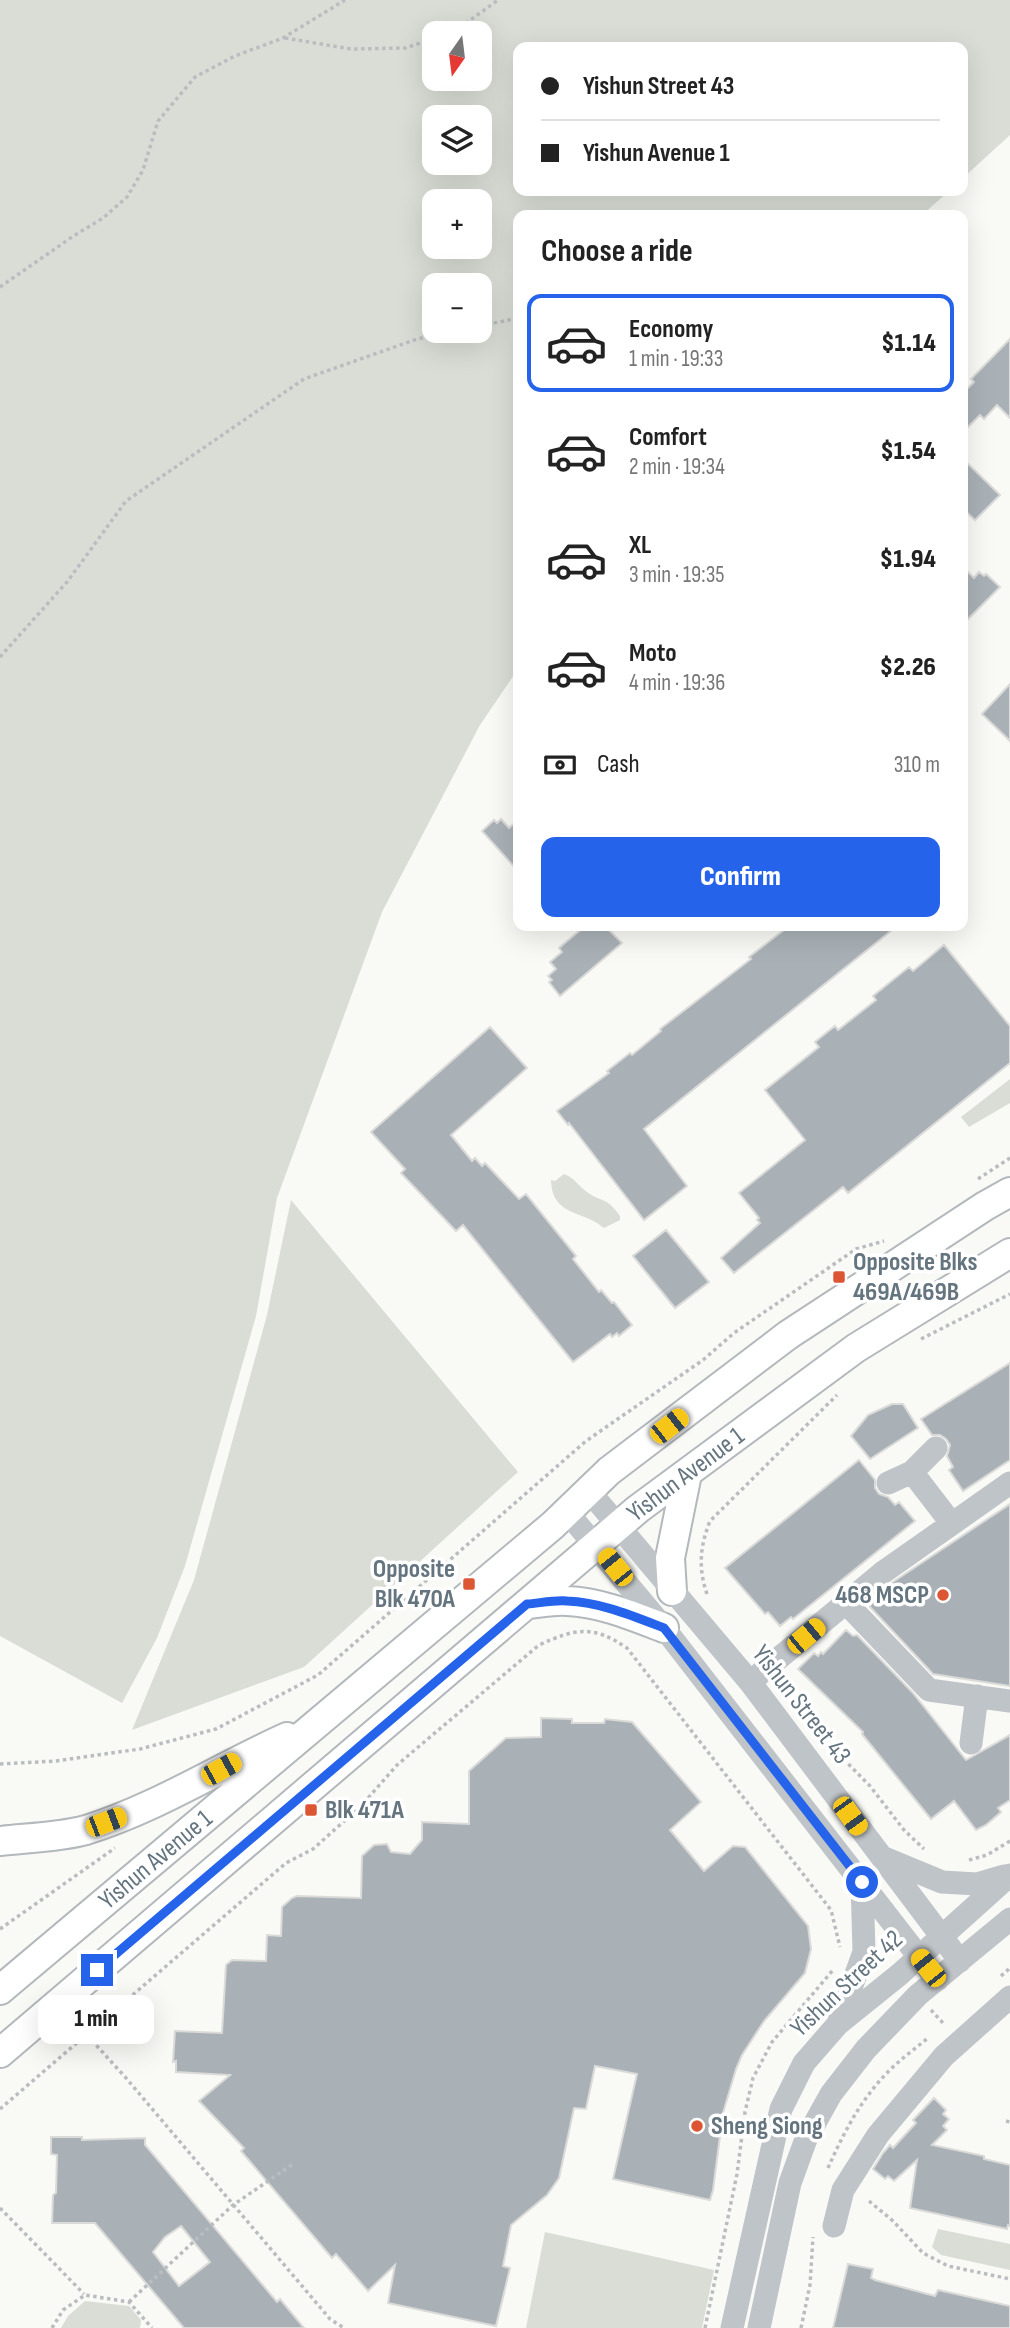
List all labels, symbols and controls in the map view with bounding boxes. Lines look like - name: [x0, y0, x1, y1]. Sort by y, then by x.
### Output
- north arrow: [422, 21, 492, 91]
- map controls: [422, 21, 492, 343]
- text: Yishun Street 43: [583, 71, 735, 102]
- button: layers: [422, 105, 492, 175]
- text: Yishun Avenue 1: [583, 138, 730, 169]
- button: +: [422, 189, 492, 259]
- text: Choose a ride: [541, 232, 693, 271]
- button: −: [422, 273, 492, 343]
- icon: car: [545, 312, 608, 375]
- text: Economy: [629, 314, 713, 345]
- text: $1.14: [881, 328, 936, 359]
- text: 1 min · 19:33: [629, 345, 723, 373]
- icon: car: [545, 420, 608, 483]
- text: Comfort: [629, 422, 707, 453]
- text: $1.54: [880, 436, 936, 467]
- text: 2 min · 19:34: [629, 453, 725, 481]
- icon: car: [545, 528, 608, 591]
- text: XL: [629, 530, 651, 561]
- text: $1.94: [880, 544, 936, 575]
- text: 3 min · 19:35: [629, 561, 725, 589]
- icon: car: [545, 636, 608, 699]
- text: Moto: [629, 638, 677, 669]
- text: $2.26: [880, 652, 936, 683]
- text: 4 min · 19:36: [629, 669, 725, 697]
- icon: cash: [541, 746, 579, 784]
- text: Cash: [597, 749, 640, 780]
- text: 310 m: [894, 751, 940, 779]
- button: Confirm: [541, 837, 940, 917]
- place label: Opposite Blks 469A/469B: [853, 1247, 977, 1308]
- marker: Opposite Blks 469A/469B: [831, 1269, 847, 1285]
- car: [646, 1405, 693, 1447]
- street label: Yishun Avenue 1: [621, 1421, 751, 1529]
- car: [594, 1544, 637, 1590]
- place label: Opposite Blk 470A: [373, 1554, 456, 1615]
- marker: Opposite Blk 470A: [461, 1576, 477, 1592]
- place label: 468 MSCP: [835, 1580, 929, 1611]
- marker: 468 MSCP: [935, 1587, 951, 1603]
- car: [784, 1614, 829, 1658]
- street label: Yishun Street 43: [745, 1639, 857, 1771]
- car: [198, 1750, 245, 1788]
- car: [830, 1793, 871, 1839]
- place label: Blk 471A: [325, 1795, 404, 1826]
- marker: Blk 471A: [303, 1802, 319, 1818]
- street label: Yishun Avenue 1: [93, 1804, 219, 1916]
- car: [83, 1805, 130, 1839]
- route start: [846, 1866, 878, 1898]
- street label: Yishun Street 42: [784, 1924, 910, 2044]
- car: [907, 1945, 950, 1991]
- route end: [81, 1954, 113, 1986]
- callout: 1 min: [39, 1994, 155, 2044]
- text: 1 min: [74, 2005, 118, 2033]
- place label: Sheng Siong: [711, 2111, 823, 2142]
- marker: Sheng Siong: [689, 2118, 705, 2134]

